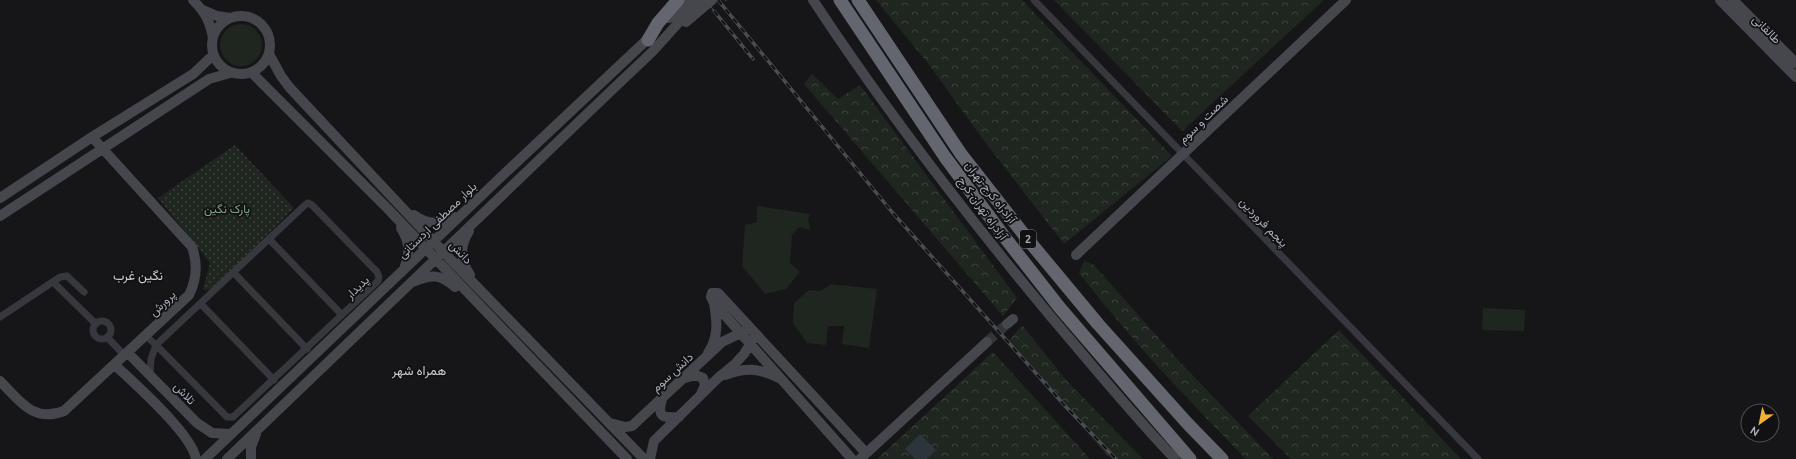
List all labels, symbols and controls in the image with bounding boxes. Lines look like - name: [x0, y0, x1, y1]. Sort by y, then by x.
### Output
- street label: طالقانی: [1749, 12, 1784, 47]
- street label: شصت و سوم: [1176, 92, 1232, 147]
- street label: آزادراه کرج-تهران: [960, 159, 1020, 228]
- street label: آزادراه تهران-کرج: [953, 174, 1011, 245]
- street label: بلوار مصطفی اردستانی: [395, 179, 480, 262]
- street label: پنجم فروردین: [1236, 195, 1291, 251]
- park label: پارک نگین: [204, 202, 250, 217]
- road number: 2: [1020, 230, 1036, 248]
- street label: دانش: [446, 238, 475, 268]
- district label: نگین غرب: [113, 268, 163, 284]
- street label: پدیدار: [342, 273, 373, 303]
- street label: پرورش: [146, 287, 179, 320]
- street label: دانش سوم: [649, 350, 697, 396]
- district label: همراه شهر: [391, 363, 446, 379]
- street label: تلاش: [170, 379, 199, 408]
- north arrow: [1740, 403, 1780, 443]
- text: N: [1748, 424, 1761, 439]

